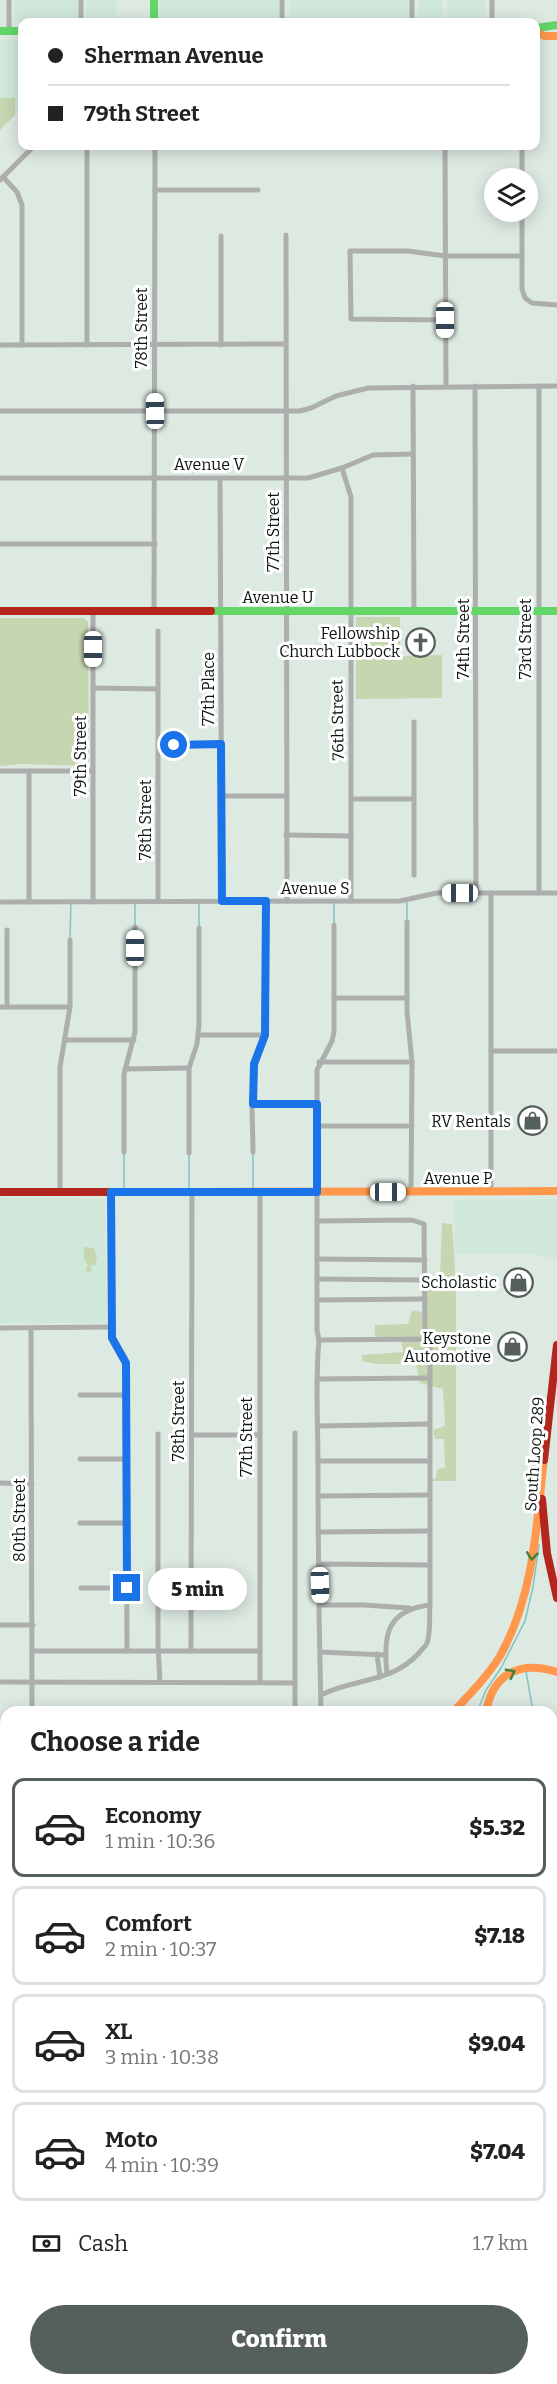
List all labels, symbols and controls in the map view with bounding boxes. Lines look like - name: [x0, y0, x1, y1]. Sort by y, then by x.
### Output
- text: Sherman Avenue: [84, 42, 264, 69]
- text: 79th Street: [84, 100, 200, 127]
- map controls: [484, 168, 538, 222]
- button: layers: [484, 168, 538, 222]
- street label: 78th Street: [132, 287, 151, 369]
- car: [436, 302, 454, 338]
- car: [146, 393, 164, 429]
- street label: Avenue V: [174, 455, 245, 474]
- street label: 77th Street: [264, 492, 283, 572]
- street label: Avenue U: [242, 588, 314, 607]
- street label: 74th Street: [454, 598, 473, 680]
- street label: 73rd Street: [516, 598, 535, 680]
- place label: Fellowship Church Lubbock: [279, 624, 400, 661]
- church icon: Fellowship Church Lubbock: [405, 626, 437, 658]
- car: [84, 631, 102, 667]
- street label: 77th Place: [199, 652, 218, 726]
- street label: 76th Street: [327, 679, 348, 761]
- street label: 79th Street: [71, 715, 90, 797]
- route start: [160, 731, 187, 758]
- street label: 78th Street: [136, 779, 155, 861]
- street label: Avenue S: [280, 879, 350, 898]
- car: [442, 884, 478, 902]
- car: [126, 930, 144, 966]
- shop icon: RV Rentals: [516, 1105, 548, 1137]
- place label: RV Rentals: [431, 1112, 511, 1131]
- street label: Avenue P: [424, 1169, 493, 1188]
- car: [370, 1183, 406, 1201]
- shop icon: Scholastic: [502, 1266, 534, 1298]
- place label: Scholastic: [421, 1273, 497, 1292]
- place label: Keystone Automotive: [404, 1329, 491, 1366]
- shop icon: Keystone Automotive: [496, 1331, 528, 1363]
- street label: 78th Street: [169, 1380, 188, 1462]
- street label: South Loop 289: [521, 1396, 548, 1512]
- street label: 77th Street: [237, 1397, 256, 1477]
- street label: 80th Street: [10, 1478, 29, 1562]
- one-way arrow: [526, 1551, 538, 1561]
- callout: 5 min: [148, 1567, 247, 1609]
- car: [310, 1567, 330, 1603]
- route end: [113, 1574, 140, 1601]
- text: 5 min: [171, 1577, 224, 1601]
- one-way arrow: [505, 1669, 515, 1680]
- text: Choose a ride: [30, 1726, 200, 1758]
- icon: car: [33, 1801, 87, 1855]
- text: Economy: [105, 1802, 201, 1829]
- text: $5.32: [469, 1814, 525, 1841]
- text: 1 min · 10:36: [105, 1829, 215, 1853]
- icon: car: [33, 1909, 87, 1963]
- text: Comfort: [105, 1910, 192, 1937]
- text: $7.18: [474, 1922, 525, 1949]
- text: 2 min · 10:37: [105, 1937, 216, 1961]
- icon: car: [33, 2017, 87, 2071]
- text: XL: [105, 2018, 132, 2045]
- text: $9.04: [468, 2030, 525, 2057]
- text: 3 min · 10:38: [105, 2045, 219, 2069]
- icon: car: [33, 2125, 87, 2179]
- text: Moto: [105, 2126, 158, 2153]
- text: $7.04: [470, 2138, 525, 2165]
- text: 4 min · 10:39: [105, 2153, 219, 2177]
- icon: cash: [30, 2227, 63, 2260]
- text: Cash: [78, 2230, 128, 2257]
- text: 1.7 km: [473, 2231, 528, 2255]
- button: Confirm: [30, 2305, 528, 2374]

